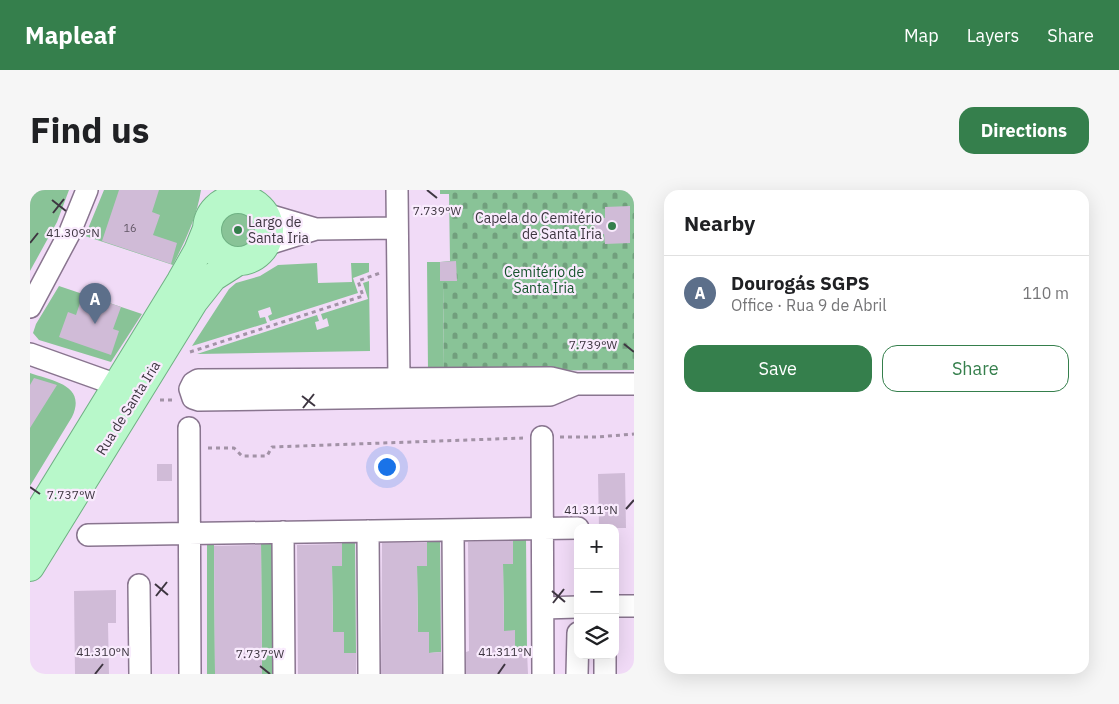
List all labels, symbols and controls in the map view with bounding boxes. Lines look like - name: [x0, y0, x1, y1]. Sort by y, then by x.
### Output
- text: Mapleaf: [25, 19, 116, 51]
- text: Map: [904, 24, 939, 47]
- text: Layers: [967, 24, 1019, 47]
- text: Share: [1047, 24, 1094, 47]
- text: Find us: [30, 107, 149, 153]
- button: Directions: [959, 107, 1089, 154]
- text: 7.739°W: [413, 203, 461, 218]
- place label: Capela do Cemitério de Santa Iria: [475, 209, 603, 243]
- text: Nearby: [684, 209, 755, 237]
- place label: Largo de Santa Iria: [248, 213, 309, 247]
- marker: Capela do Cemitério de Santa Iria: [606, 220, 618, 232]
- house number: 16: [123, 221, 137, 235]
- marker: Largo de Santa Iria: [232, 224, 244, 236]
- text: 41.309°N: [46, 225, 100, 240]
- park label: Cemitério de Santa Iria: [504, 263, 584, 297]
- text: Dourogás SGPS: [731, 271, 870, 295]
- pin: A: [79, 283, 111, 324]
- text: A: [695, 283, 705, 303]
- text: 110 m: [1022, 283, 1069, 303]
- text: Office · Rua 9 de Abril: [731, 295, 887, 315]
- text: 7.739°W: [569, 337, 617, 352]
- button: Save: [684, 345, 872, 392]
- button: Share: [882, 345, 1069, 392]
- street label: Rua de Santa Iria: [92, 357, 164, 458]
- your location: [374, 454, 400, 480]
- text: 7.737°W: [47, 487, 95, 502]
- text: 41.311°N: [564, 502, 618, 517]
- map controls: [574, 524, 619, 659]
- button: +: [574, 524, 619, 569]
- button: −: [574, 569, 619, 614]
- button: layers: [574, 614, 619, 659]
- text: 41.310°N: [76, 644, 130, 659]
- text: 41.311°N: [478, 644, 532, 659]
- text: 7.737°W: [236, 646, 284, 661]

